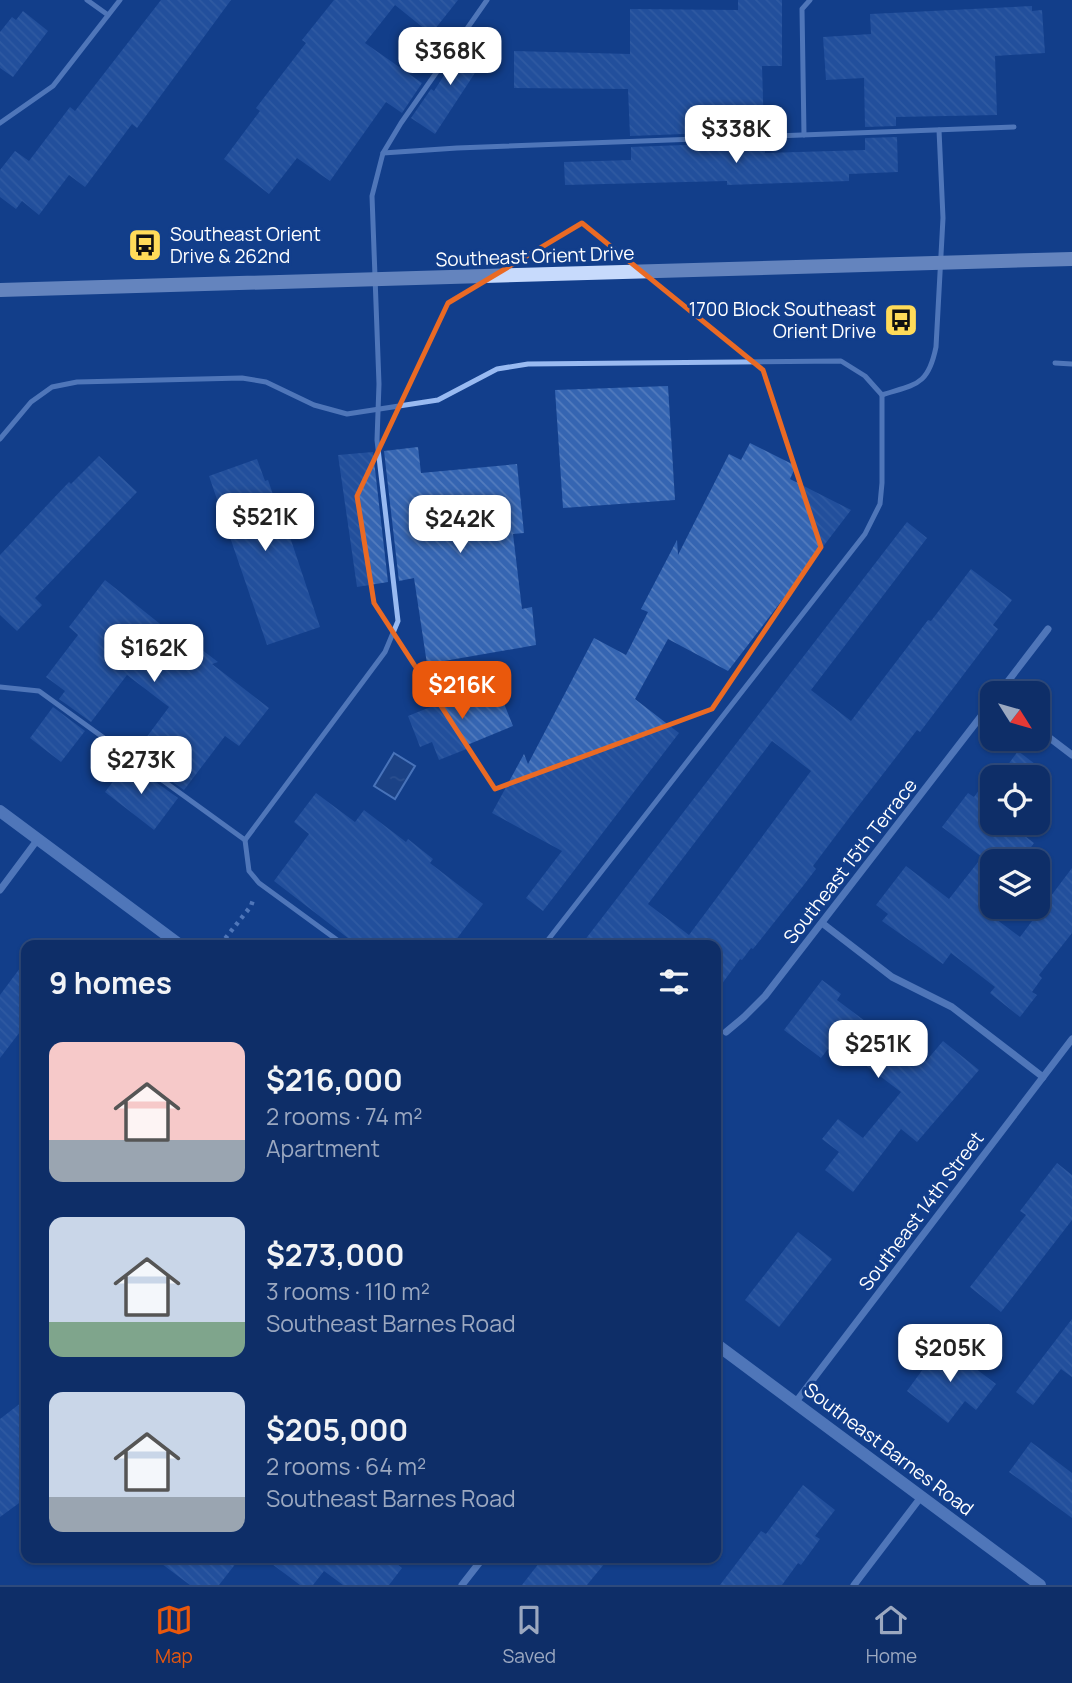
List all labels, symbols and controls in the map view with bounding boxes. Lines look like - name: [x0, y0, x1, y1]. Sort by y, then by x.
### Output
- pin: $368K: [401, 28, 499, 87]
- text: $368K: [414, 34, 486, 66]
- pin: $338K: [687, 106, 785, 165]
- text: $338K: [701, 112, 771, 144]
- place label: Southeast Orient Drive & 262nd: [170, 221, 321, 269]
- bus stop icon: Southeast Orient Drive & 262nd: [126, 226, 164, 264]
- street label: Southeast Orient Drive: [435, 240, 635, 272]
- place label: 1700 Block Southeast Orient Drive: [689, 296, 876, 344]
- bus stop icon: 1700 Block Southeast Orient Drive: [882, 301, 920, 339]
- pin: $521K: [216, 494, 314, 553]
- pin: $242K: [411, 496, 509, 555]
- text: $521K: [232, 500, 298, 532]
- text: $242K: [425, 502, 495, 534]
- pin: $162K: [105, 624, 203, 684]
- text: $162K: [120, 631, 188, 663]
- pin: $216K: [413, 662, 511, 721]
- text: $216K: [428, 668, 496, 700]
- north arrow: [980, 681, 1050, 751]
- map controls: [980, 681, 1050, 919]
- pin: $273K: [92, 736, 190, 796]
- text: $273K: [107, 743, 175, 775]
- button: locate: [980, 765, 1050, 835]
- street label: Southeast 15th Terrace: [777, 773, 923, 949]
- button: layers: [980, 849, 1050, 919]
- text: 9 homes: [49, 962, 172, 1003]
- icon: filters: [655, 963, 693, 1001]
- pin: $251K: [829, 1020, 927, 1080]
- text: $251K: [845, 1027, 911, 1059]
- text: $216,000: [266, 1059, 403, 1100]
- icon: home: [105, 1070, 189, 1154]
- text: 2 rooms · 74 m²: [266, 1100, 422, 1132]
- street label: Southeast 14th Street: [853, 1126, 989, 1296]
- text: Apartment: [266, 1132, 380, 1164]
- text: $273,000: [266, 1234, 404, 1275]
- icon: home: [105, 1245, 189, 1329]
- text: 3 rooms · 110 m²: [266, 1275, 430, 1307]
- text: Southeast Barnes Road: [266, 1307, 516, 1339]
- pin: $205K: [901, 1324, 999, 1384]
- text: $205K: [914, 1331, 986, 1363]
- street label: Southeast Barnes Road: [799, 1377, 979, 1521]
- text: $205,000: [266, 1409, 408, 1450]
- icon: home: [105, 1420, 189, 1504]
- text: 2 rooms · 64 m²: [266, 1450, 426, 1482]
- text: Southeast Barnes Road: [266, 1482, 516, 1514]
- tab: Map: [155, 1601, 193, 1669]
- tab: Saved: [503, 1601, 556, 1669]
- tab: Home: [866, 1601, 917, 1669]

